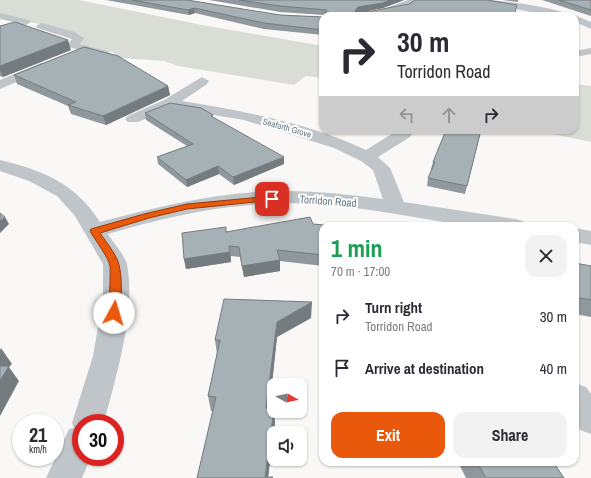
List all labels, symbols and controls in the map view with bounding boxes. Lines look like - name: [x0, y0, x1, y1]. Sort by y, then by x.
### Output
- text: 30 m: [397, 23, 449, 61]
- icon: right: [331, 28, 383, 80]
- text: Torridon Road: [397, 59, 491, 84]
- icon: left: [396, 104, 418, 126]
- icon: ahead: [438, 104, 460, 126]
- icon: right: [480, 104, 502, 126]
- street label: Seaforth Grove: [261, 115, 313, 141]
- pin: [255, 182, 289, 216]
- icon: arrive: [261, 188, 283, 210]
- street label: Torridon Road: [299, 192, 357, 210]
- text: 1 min: [331, 232, 382, 264]
- button: close: [525, 235, 567, 277]
- text: 70 m · 17:00: [331, 263, 390, 280]
- position arrow: [93, 292, 135, 334]
- text: Turn right: [365, 297, 422, 318]
- icon: right: [331, 305, 353, 327]
- text: 30 m: [540, 306, 567, 327]
- text: Torridon Road: [365, 318, 433, 335]
- icon: arrive: [331, 357, 353, 379]
- text: Arrive at destination: [365, 358, 484, 379]
- text: 40 m: [540, 358, 567, 379]
- north arrow: [267, 378, 307, 418]
- map controls: [267, 378, 307, 466]
- button: Exit: [331, 412, 445, 458]
- button: Share: [453, 412, 567, 458]
- speed limit sign: 30: [72, 414, 124, 466]
- text: 21: [29, 421, 47, 448]
- button: sound: [267, 426, 307, 466]
- text: km/h: [29, 443, 47, 456]

